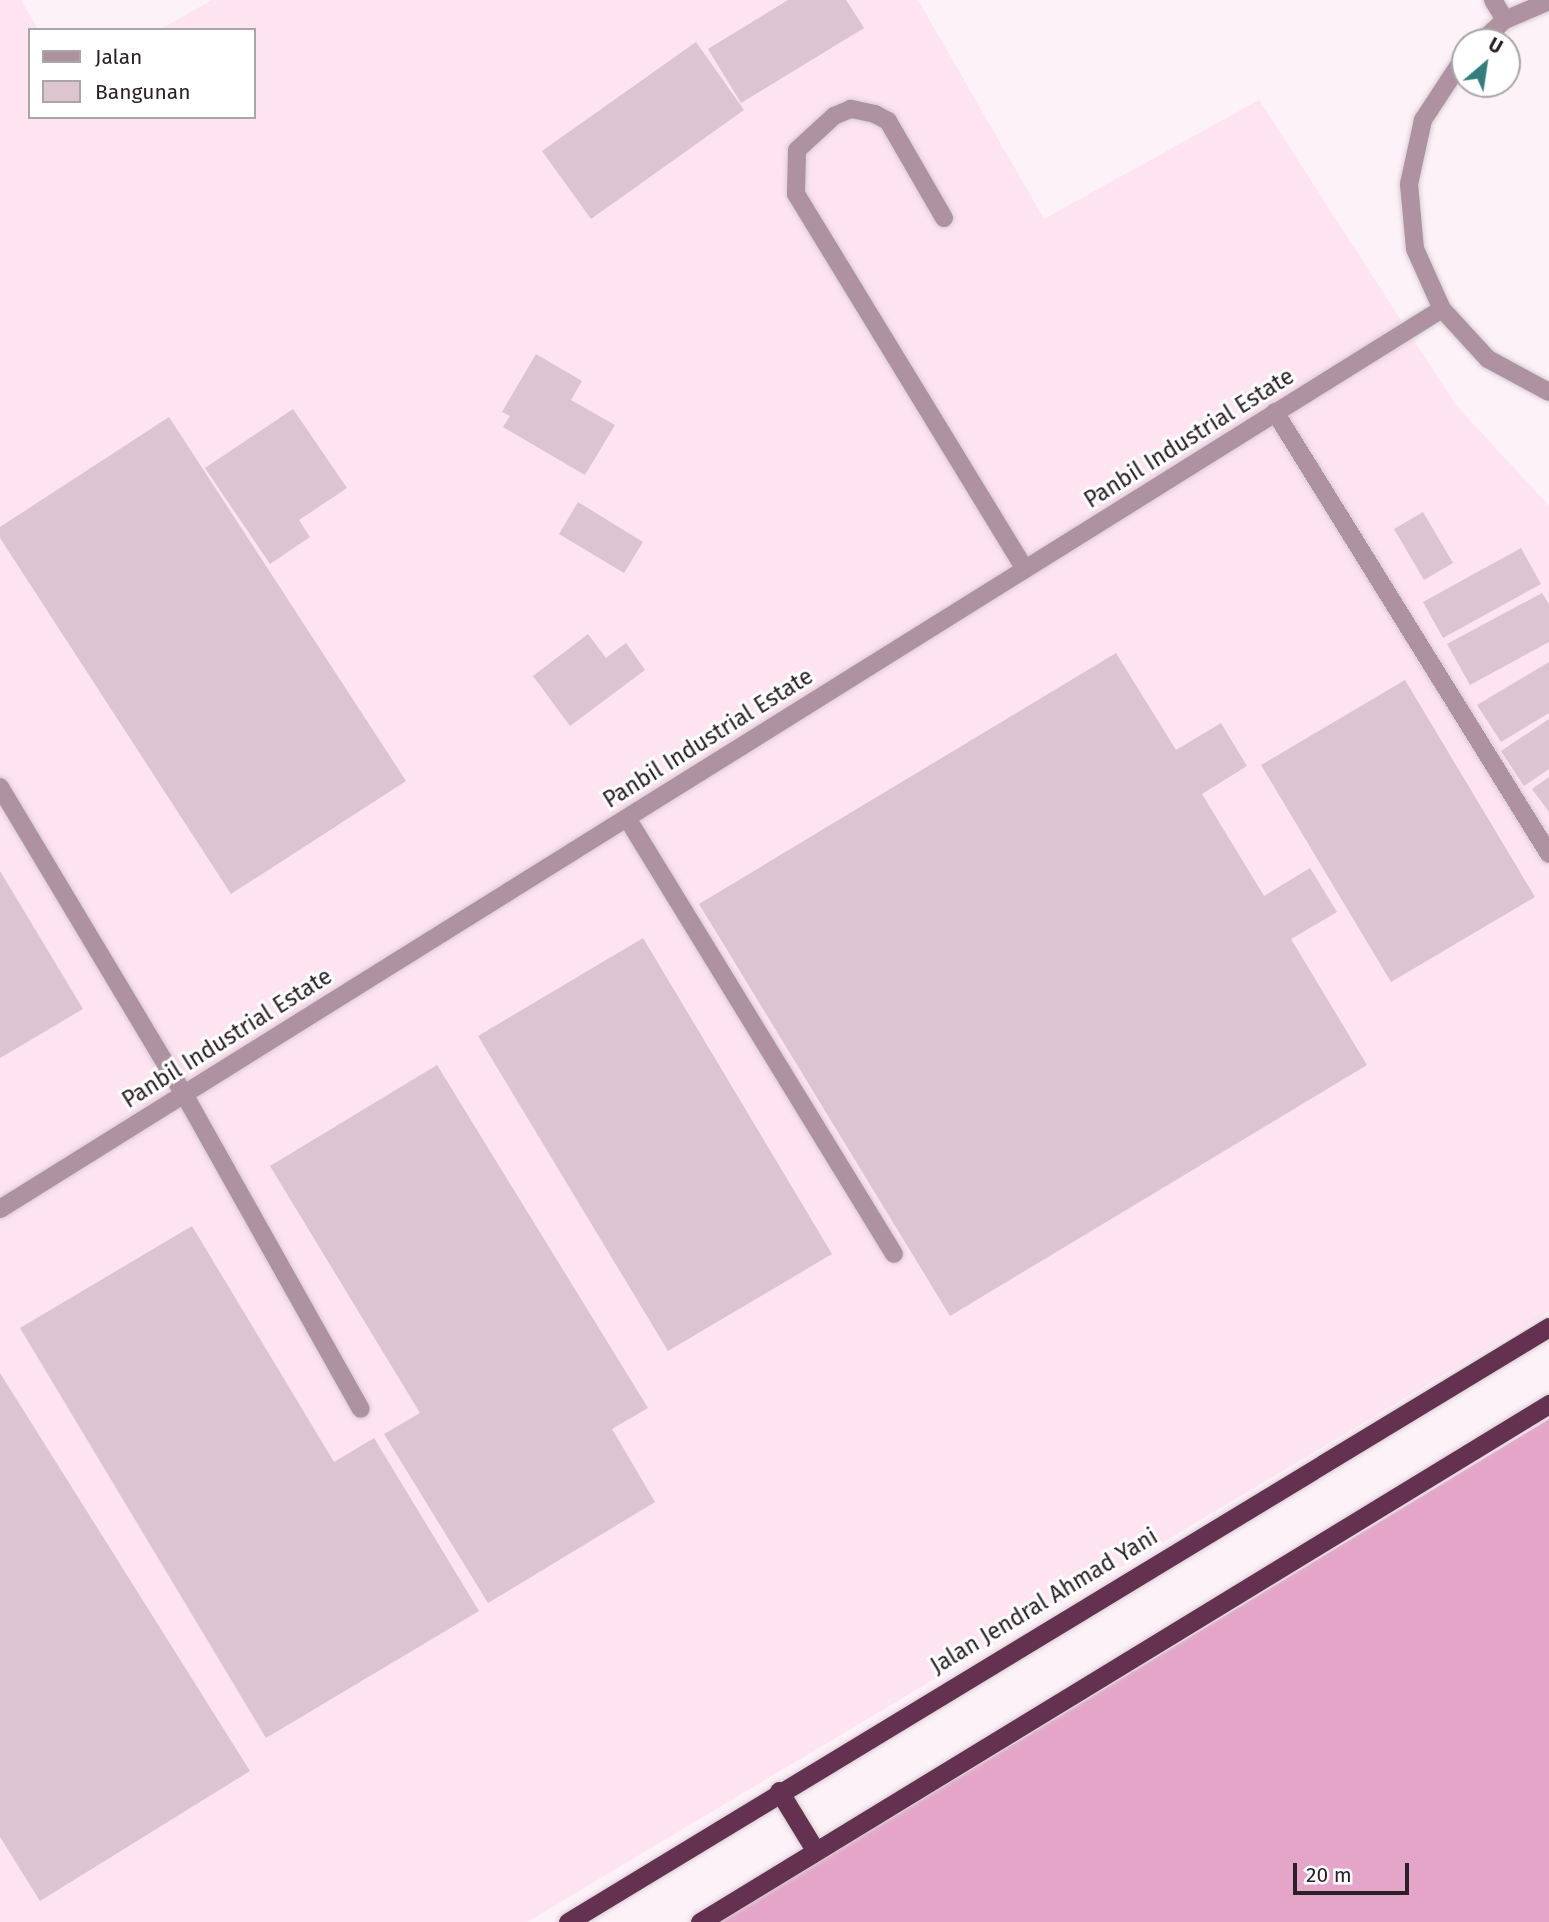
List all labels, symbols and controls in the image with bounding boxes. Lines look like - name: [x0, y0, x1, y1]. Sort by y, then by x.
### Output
- legend: [28, 28, 256, 119]
- north arrow: [1451, 28, 1521, 98]
- text: U: [1484, 33, 1506, 59]
- text: Jalan: [95, 44, 142, 70]
- text: Bangunan: [95, 79, 190, 105]
- street label: Panbil Industrial Estate: [1079, 362, 1299, 514]
- street label: Panbil Industrial Estate: [598, 662, 818, 814]
- street label: Panbil Industrial Estate: [117, 962, 337, 1114]
- street label: Jalan Jendral Ahmad Yani: [925, 1522, 1163, 1680]
- scale bar: [1297, 1848, 1412, 1892]
- text: 20 m: [1306, 1862, 1352, 1888]

